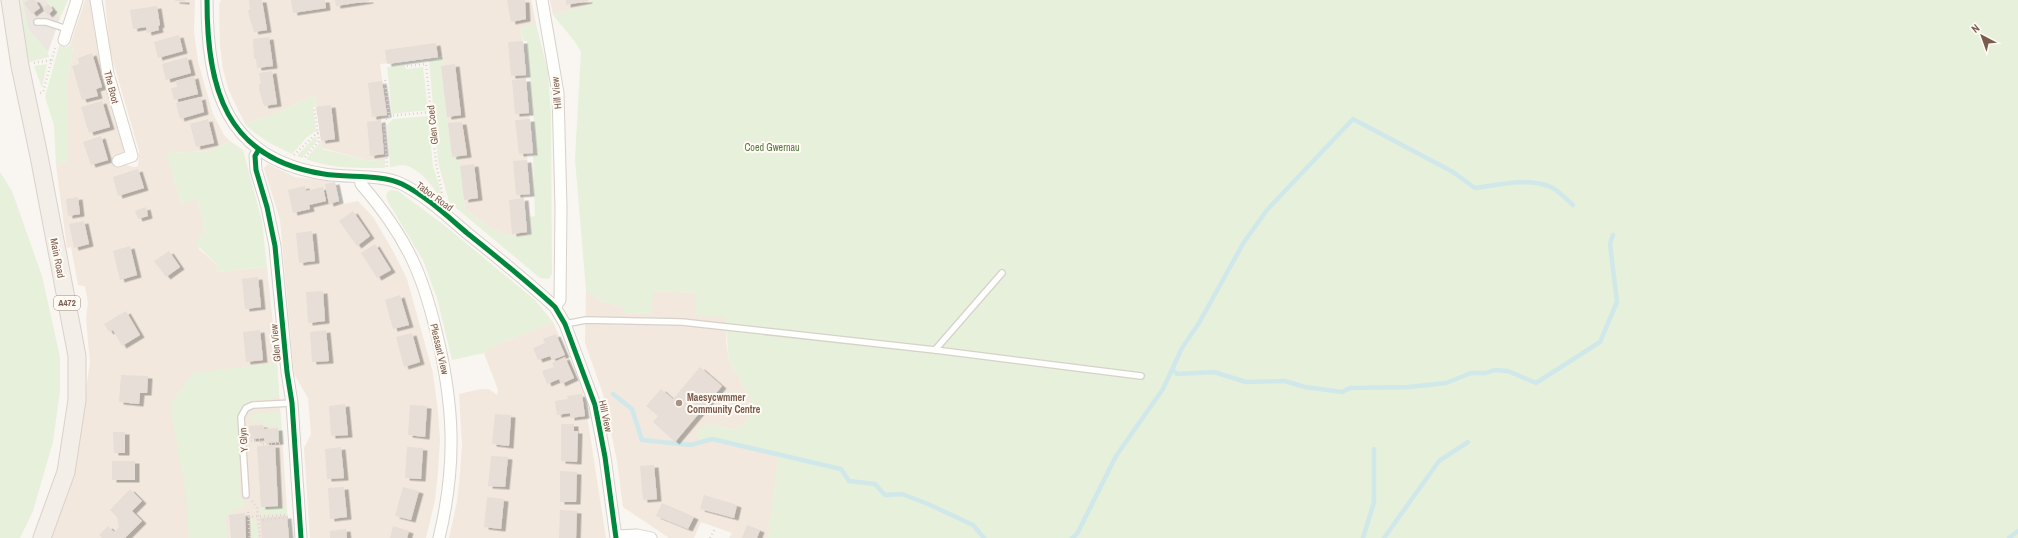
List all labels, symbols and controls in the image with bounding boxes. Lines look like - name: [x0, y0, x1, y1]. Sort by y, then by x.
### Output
- north arrow: [1962, 16, 2002, 56]
- text: N: [1968, 21, 1982, 36]
- street label: The Boot: [101, 69, 122, 106]
- street label: Hill View: [549, 76, 564, 110]
- street label: Glen Coed: [424, 105, 441, 145]
- park label: Coed Gwernau: [744, 141, 800, 154]
- street label: Tabor Road: [414, 179, 456, 214]
- street label: Main Road: [47, 237, 68, 279]
- road number: A472: [54, 296, 80, 310]
- street label: Pleasant View: [427, 322, 452, 376]
- street label: Glen View: [267, 324, 284, 362]
- place label: Maesycwmmer Community Centre: [687, 391, 761, 416]
- marker: Maesycwmmer Community Centre: [674, 398, 684, 408]
- street label: Hill View: [596, 399, 615, 433]
- street label: Y Glyn: [236, 427, 251, 453]

